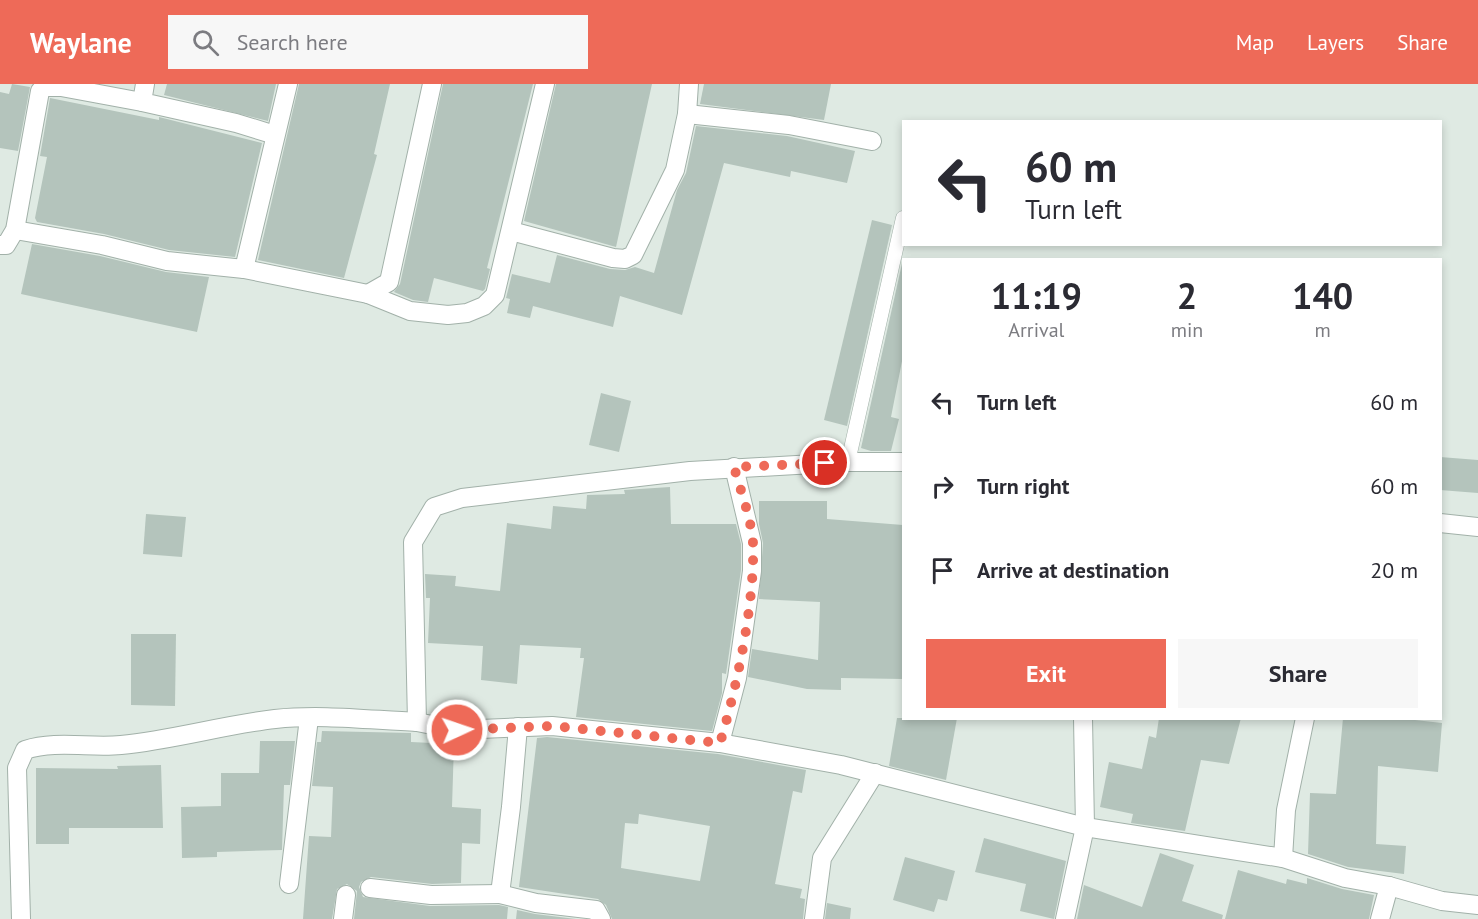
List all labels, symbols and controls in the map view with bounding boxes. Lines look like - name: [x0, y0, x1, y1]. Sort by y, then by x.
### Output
- search box: [168, 15, 588, 69]
- text: Waylane: [30, 24, 132, 61]
- icon: search: [189, 26, 222, 59]
- text: Search here: [237, 28, 348, 56]
- text: Map: [1236, 29, 1274, 56]
- text: Layers: [1307, 29, 1364, 56]
- text: Share: [1397, 29, 1448, 56]
- text: 60 m: [1025, 139, 1117, 194]
- icon: left: [926, 144, 1004, 222]
- text: Turn left: [1025, 192, 1122, 226]
- text: 11:19: [991, 272, 1082, 319]
- text: 2: [1177, 272, 1197, 319]
- text: 140: [1292, 272, 1353, 319]
- text: Arrival: [1008, 317, 1064, 343]
- text: min: [1171, 317, 1203, 343]
- text: m: [1315, 317, 1331, 343]
- icon: left: [926, 386, 959, 419]
- text: Turn left: [977, 388, 1057, 416]
- text: 60 m: [1370, 388, 1418, 416]
- pin: [799, 437, 850, 488]
- icon: arrive: [808, 446, 841, 479]
- icon: right: [926, 470, 959, 503]
- text: Turn right: [977, 472, 1069, 500]
- text: 60 m: [1370, 472, 1418, 500]
- icon: arrive: [926, 554, 959, 587]
- text: Arrive at destination: [977, 556, 1169, 584]
- text: 20 m: [1370, 556, 1418, 584]
- button: Exit: [926, 639, 1166, 708]
- button: Share: [1178, 639, 1418, 708]
- position arrow: [425, 698, 489, 762]

